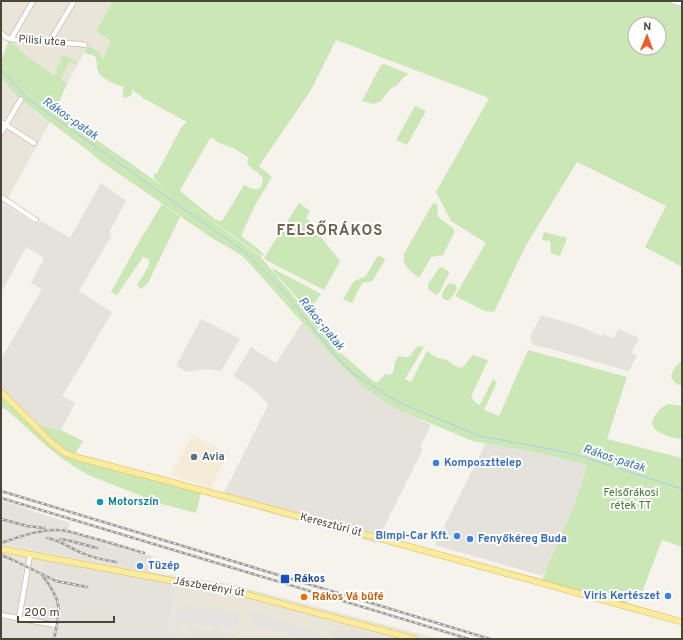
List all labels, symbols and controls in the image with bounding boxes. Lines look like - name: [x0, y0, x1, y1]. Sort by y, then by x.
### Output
- north arrow: [627, 16, 667, 56]
- text: N: [643, 20, 651, 34]
- street label: Pilisi utca: [18, 32, 66, 50]
- water label: Rákos-patak: [39, 94, 102, 145]
- district label: FELSŐRÁKOS: [276, 220, 384, 241]
- water label: Rákos-patak: [294, 294, 348, 355]
- water label: Rákos-patak: [581, 441, 648, 477]
- place label: Avia: [202, 450, 225, 464]
- marker: Avia: [189, 452, 199, 462]
- place label: Komposzttelep: [444, 456, 522, 470]
- marker: Komposzttelep: [431, 458, 441, 468]
- park label: Felsőrákosi rétek TT: [604, 486, 658, 513]
- place label: Motorszín: [108, 495, 159, 509]
- marker: Motorszín: [95, 497, 105, 507]
- street label: Keresztúri út: [299, 510, 363, 540]
- place label: Bimpi-Car Kft.: [375, 529, 449, 543]
- marker: Bimpi-Car Kft.: [452, 531, 462, 541]
- place label: Fenyőkéreg Buda: [478, 532, 567, 546]
- marker: Fenyőkéreg Buda: [465, 534, 475, 544]
- place label: Tüzép: [148, 559, 180, 573]
- marker: Tüzép: [135, 561, 145, 571]
- place label: Rákos: [294, 572, 325, 586]
- marker: Rákos: [279, 573, 291, 585]
- street label: Jászberényi út: [172, 574, 246, 600]
- place label: Viris Kertészet: [583, 589, 660, 603]
- place label: Rákos Vá büfé: [312, 590, 384, 604]
- marker: Viris Kertészet: [663, 591, 673, 601]
- marker: Rákos Vá büfé: [299, 592, 309, 602]
- scale bar: [18, 598, 114, 624]
- text: 200 m: [24, 605, 60, 621]

